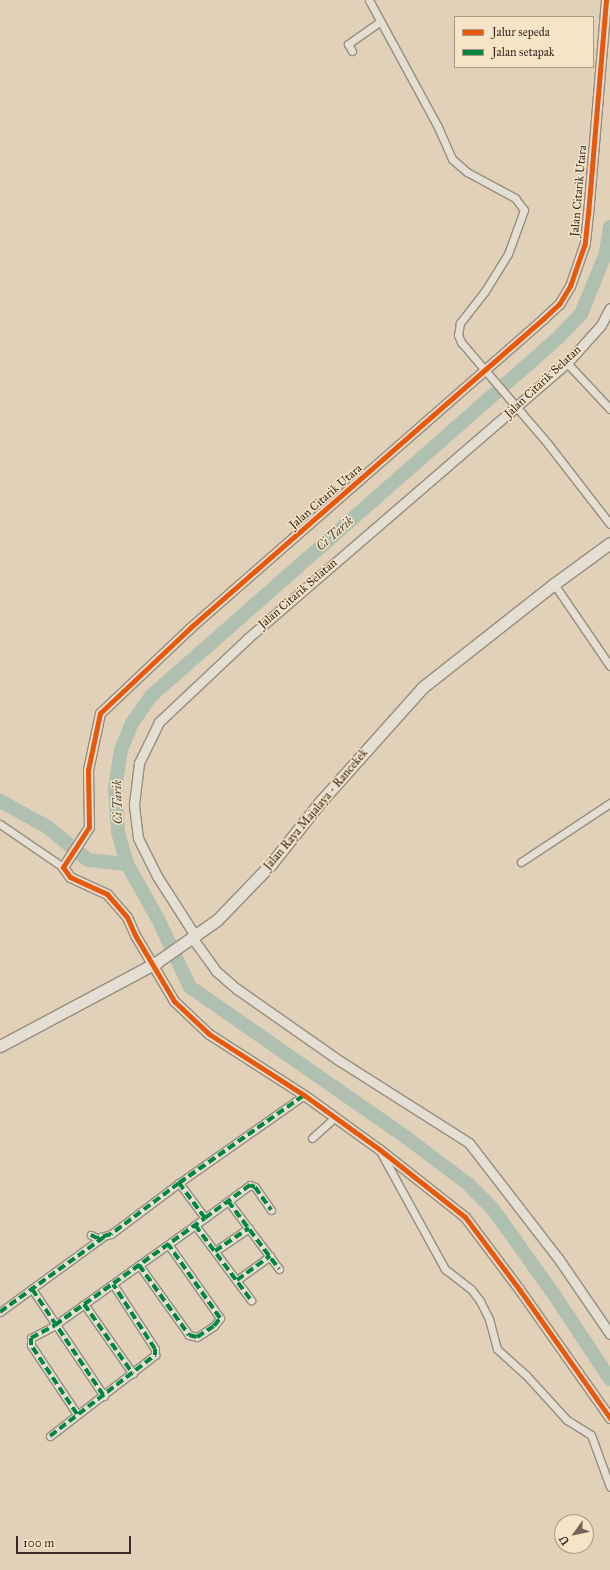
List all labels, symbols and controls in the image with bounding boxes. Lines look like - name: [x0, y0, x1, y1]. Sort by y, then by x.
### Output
- legend: [454, 16, 594, 68]
- text: Jalur sepeda: [492, 25, 550, 39]
- text: Jalan setapak: [492, 45, 554, 59]
- street label: Jalan Citarik Utara: [568, 145, 590, 237]
- street label: Jalan Citarik Selatan: [502, 343, 584, 421]
- street label: Jalan Citarik Utara: [287, 461, 365, 533]
- water label: Ci Tarik: [313, 513, 357, 555]
- street label: Jalan Citarik Selatan: [256, 556, 340, 632]
- street label: Jalan Raya Majalaya - Rancekek: [261, 746, 371, 874]
- water label: Ci Tarik: [110, 780, 126, 824]
- north arrow: [554, 1514, 594, 1554]
- scale bar: [18, 1528, 133, 1554]
- text: U: [557, 1533, 572, 1547]
- text: 100 m: [23, 1536, 54, 1550]

